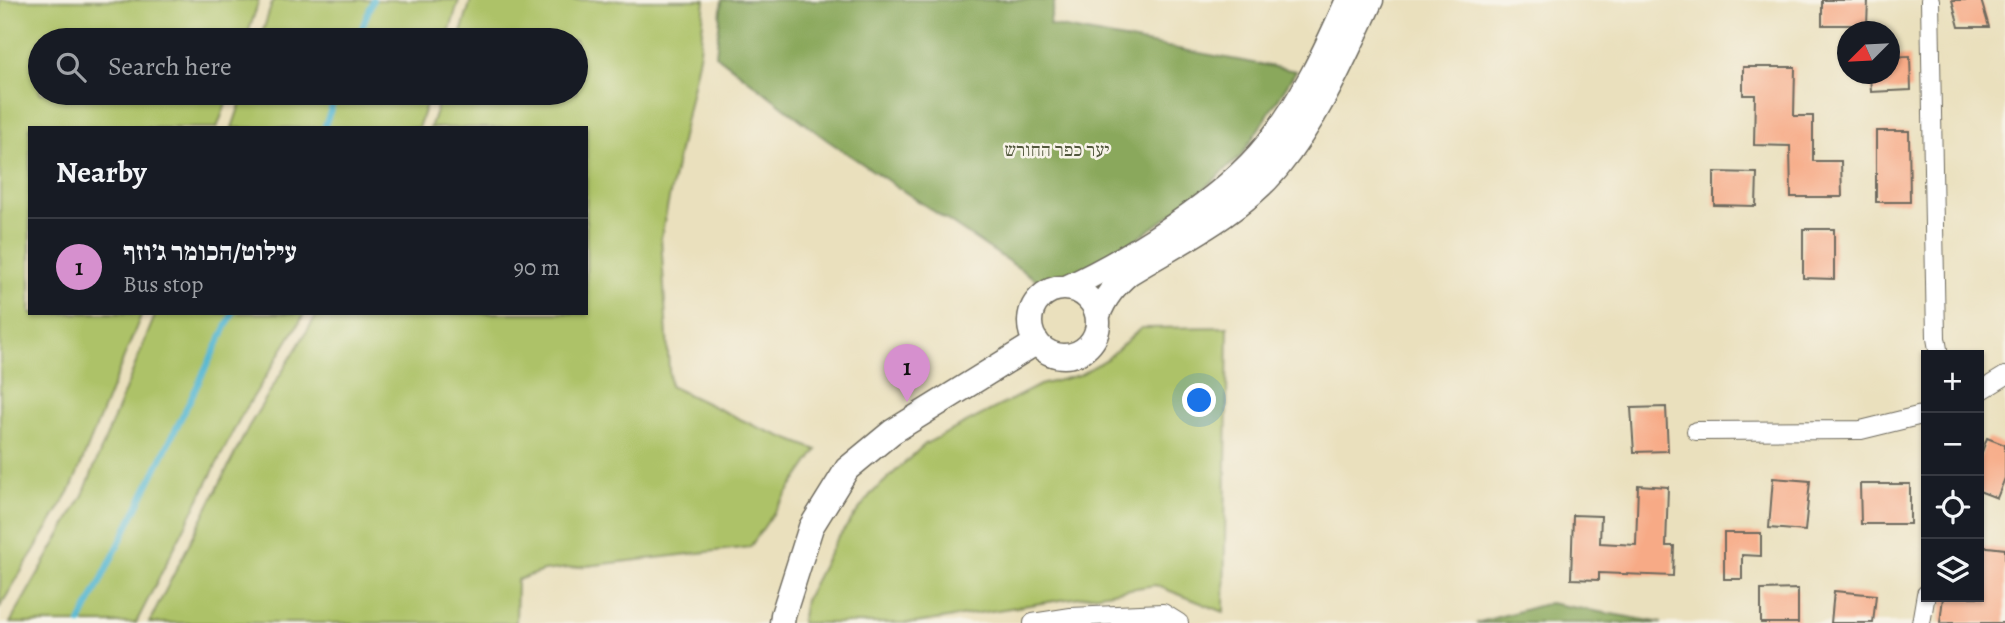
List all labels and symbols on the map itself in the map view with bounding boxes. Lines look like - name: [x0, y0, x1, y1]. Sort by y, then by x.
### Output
- north arrow: [1837, 21, 1900, 84]
- park label: יער כפר החורש: [1005, 137, 1109, 163]
- pin: 1: [884, 344, 930, 402]
- your location: [1182, 383, 1216, 417]

